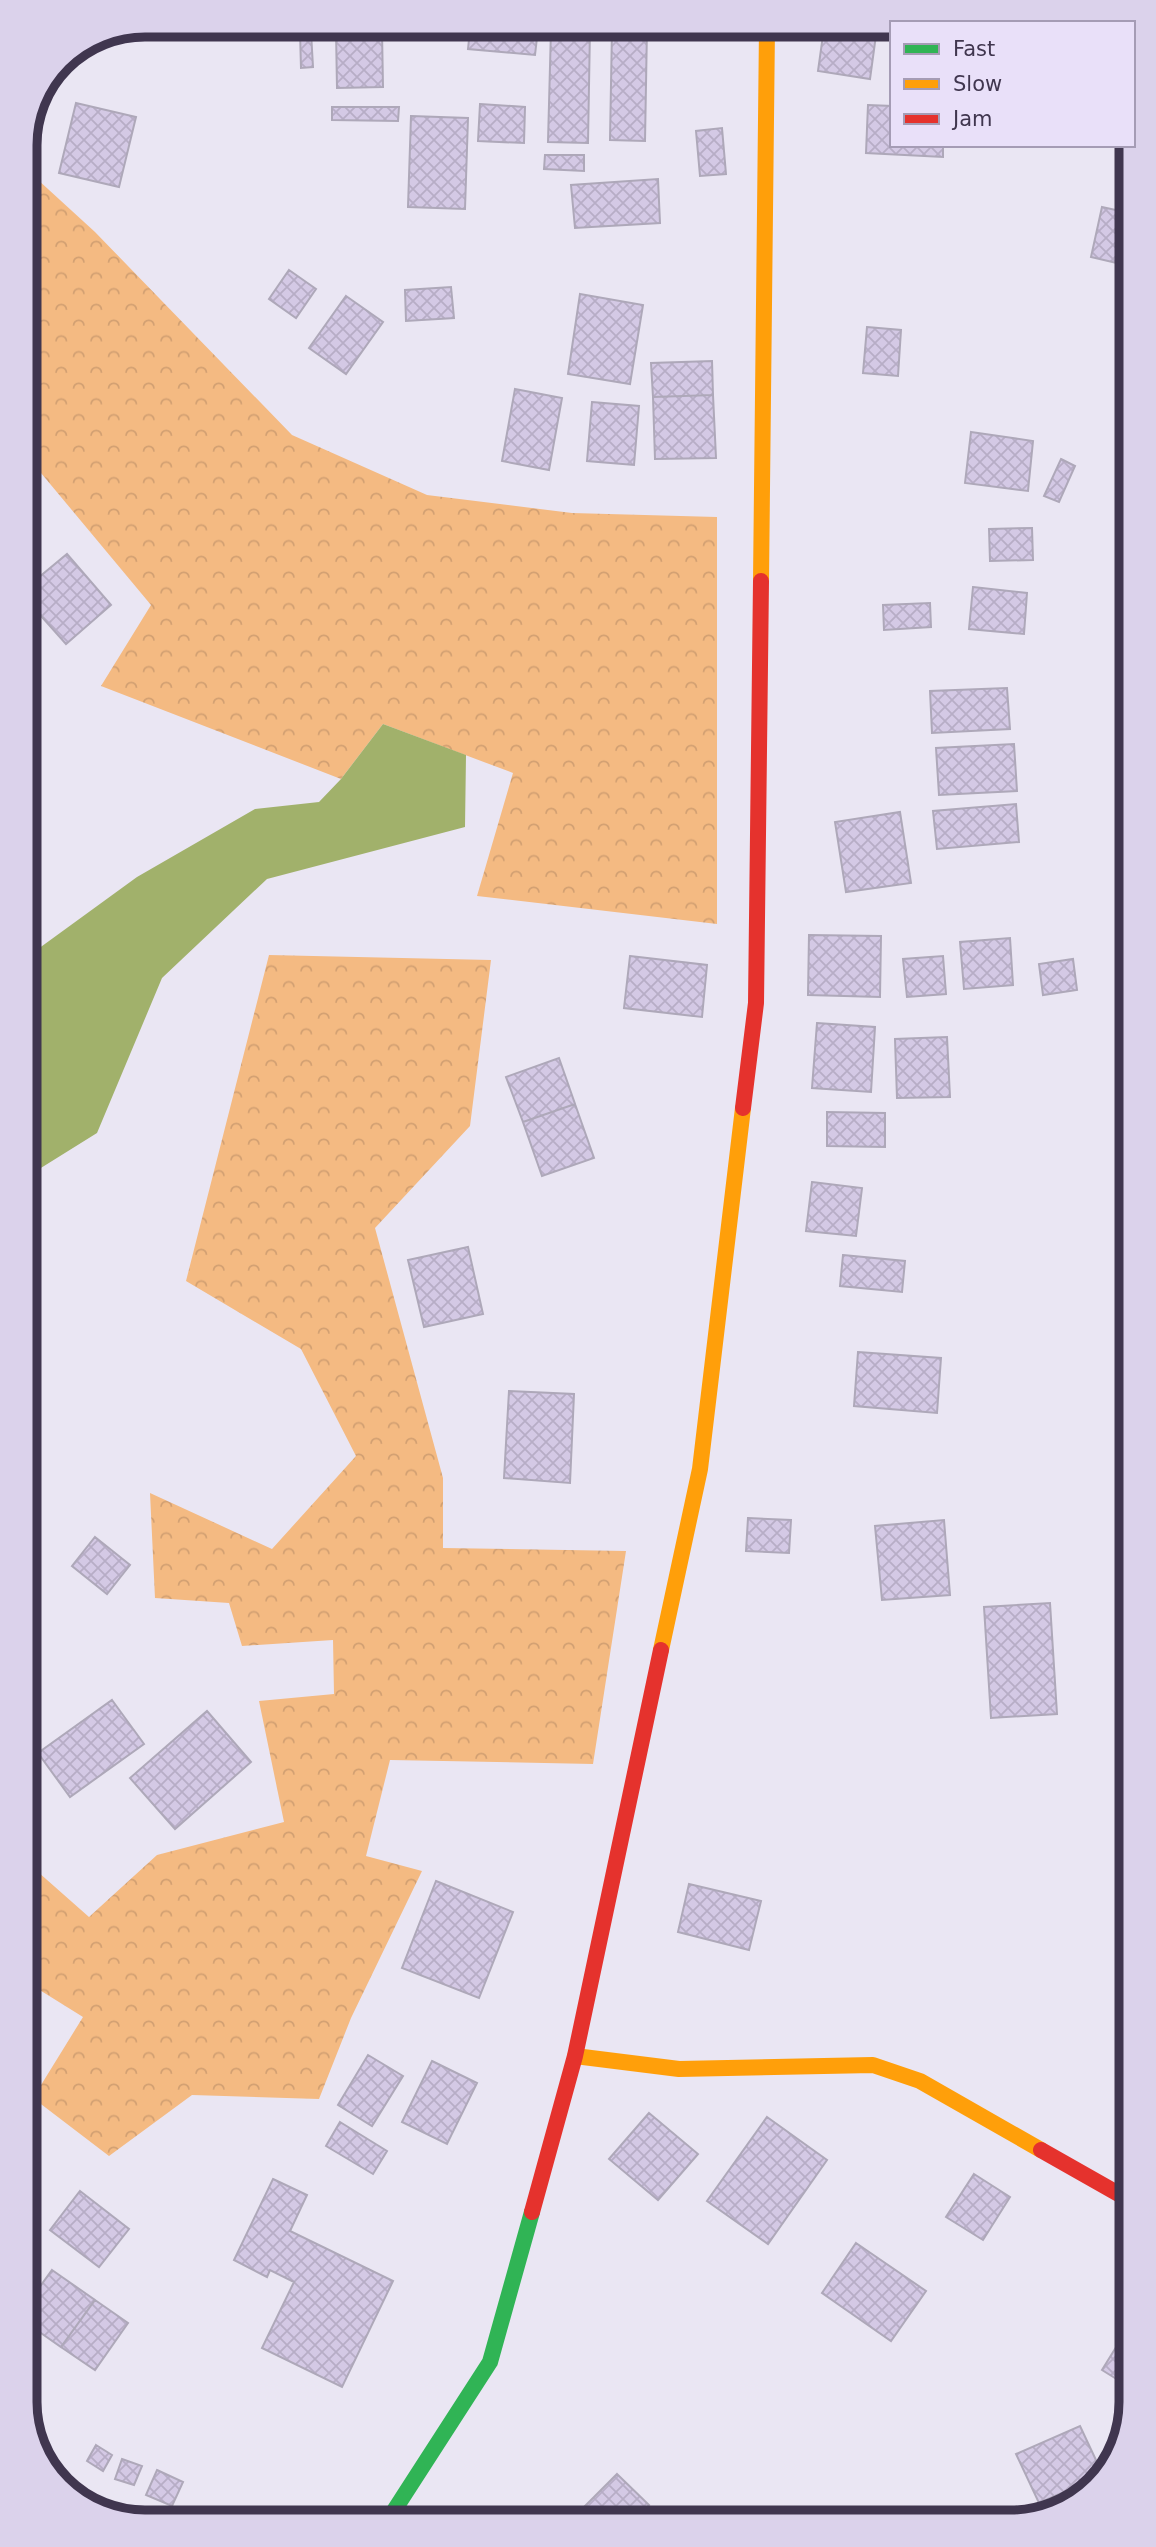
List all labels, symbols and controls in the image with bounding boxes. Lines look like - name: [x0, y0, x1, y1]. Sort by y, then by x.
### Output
- legend: [890, 21, 1135, 147]
- text: Fast: [953, 37, 995, 61]
- text: Slow: [953, 72, 1002, 96]
- text: Jam: [951, 107, 993, 131]

